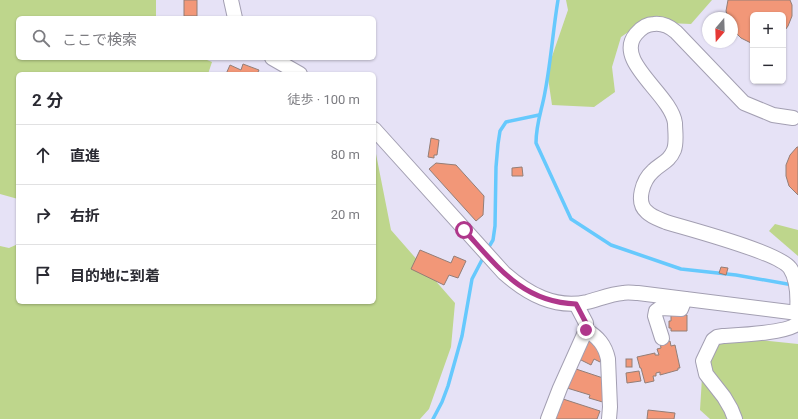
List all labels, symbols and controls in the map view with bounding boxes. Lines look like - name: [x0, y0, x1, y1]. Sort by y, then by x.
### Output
- north arrow: [702, 12, 738, 48]
- map controls: [750, 12, 786, 84]
- button: +: [750, 12, 786, 48]
- search box: [16, 16, 376, 60]
- icon: search: [30, 27, 52, 49]
- text: ここで検索: [62, 31, 137, 49]
- button: −: [750, 48, 786, 84]
- text: 2 分: [32, 90, 63, 110]
- text: 徒歩 · 100 m: [288, 92, 360, 107]
- icon: ahead: [32, 144, 54, 166]
- text: 直進: [70, 147, 100, 165]
- text: 80 m: [331, 147, 360, 162]
- icon: right: [32, 204, 54, 226]
- text: 右折: [70, 207, 100, 225]
- text: 20 m: [331, 207, 360, 222]
- route start: [455, 221, 473, 239]
- icon: arrive: [32, 264, 54, 286]
- text: 目的地に到着: [70, 267, 160, 285]
- route end: [577, 321, 595, 339]

